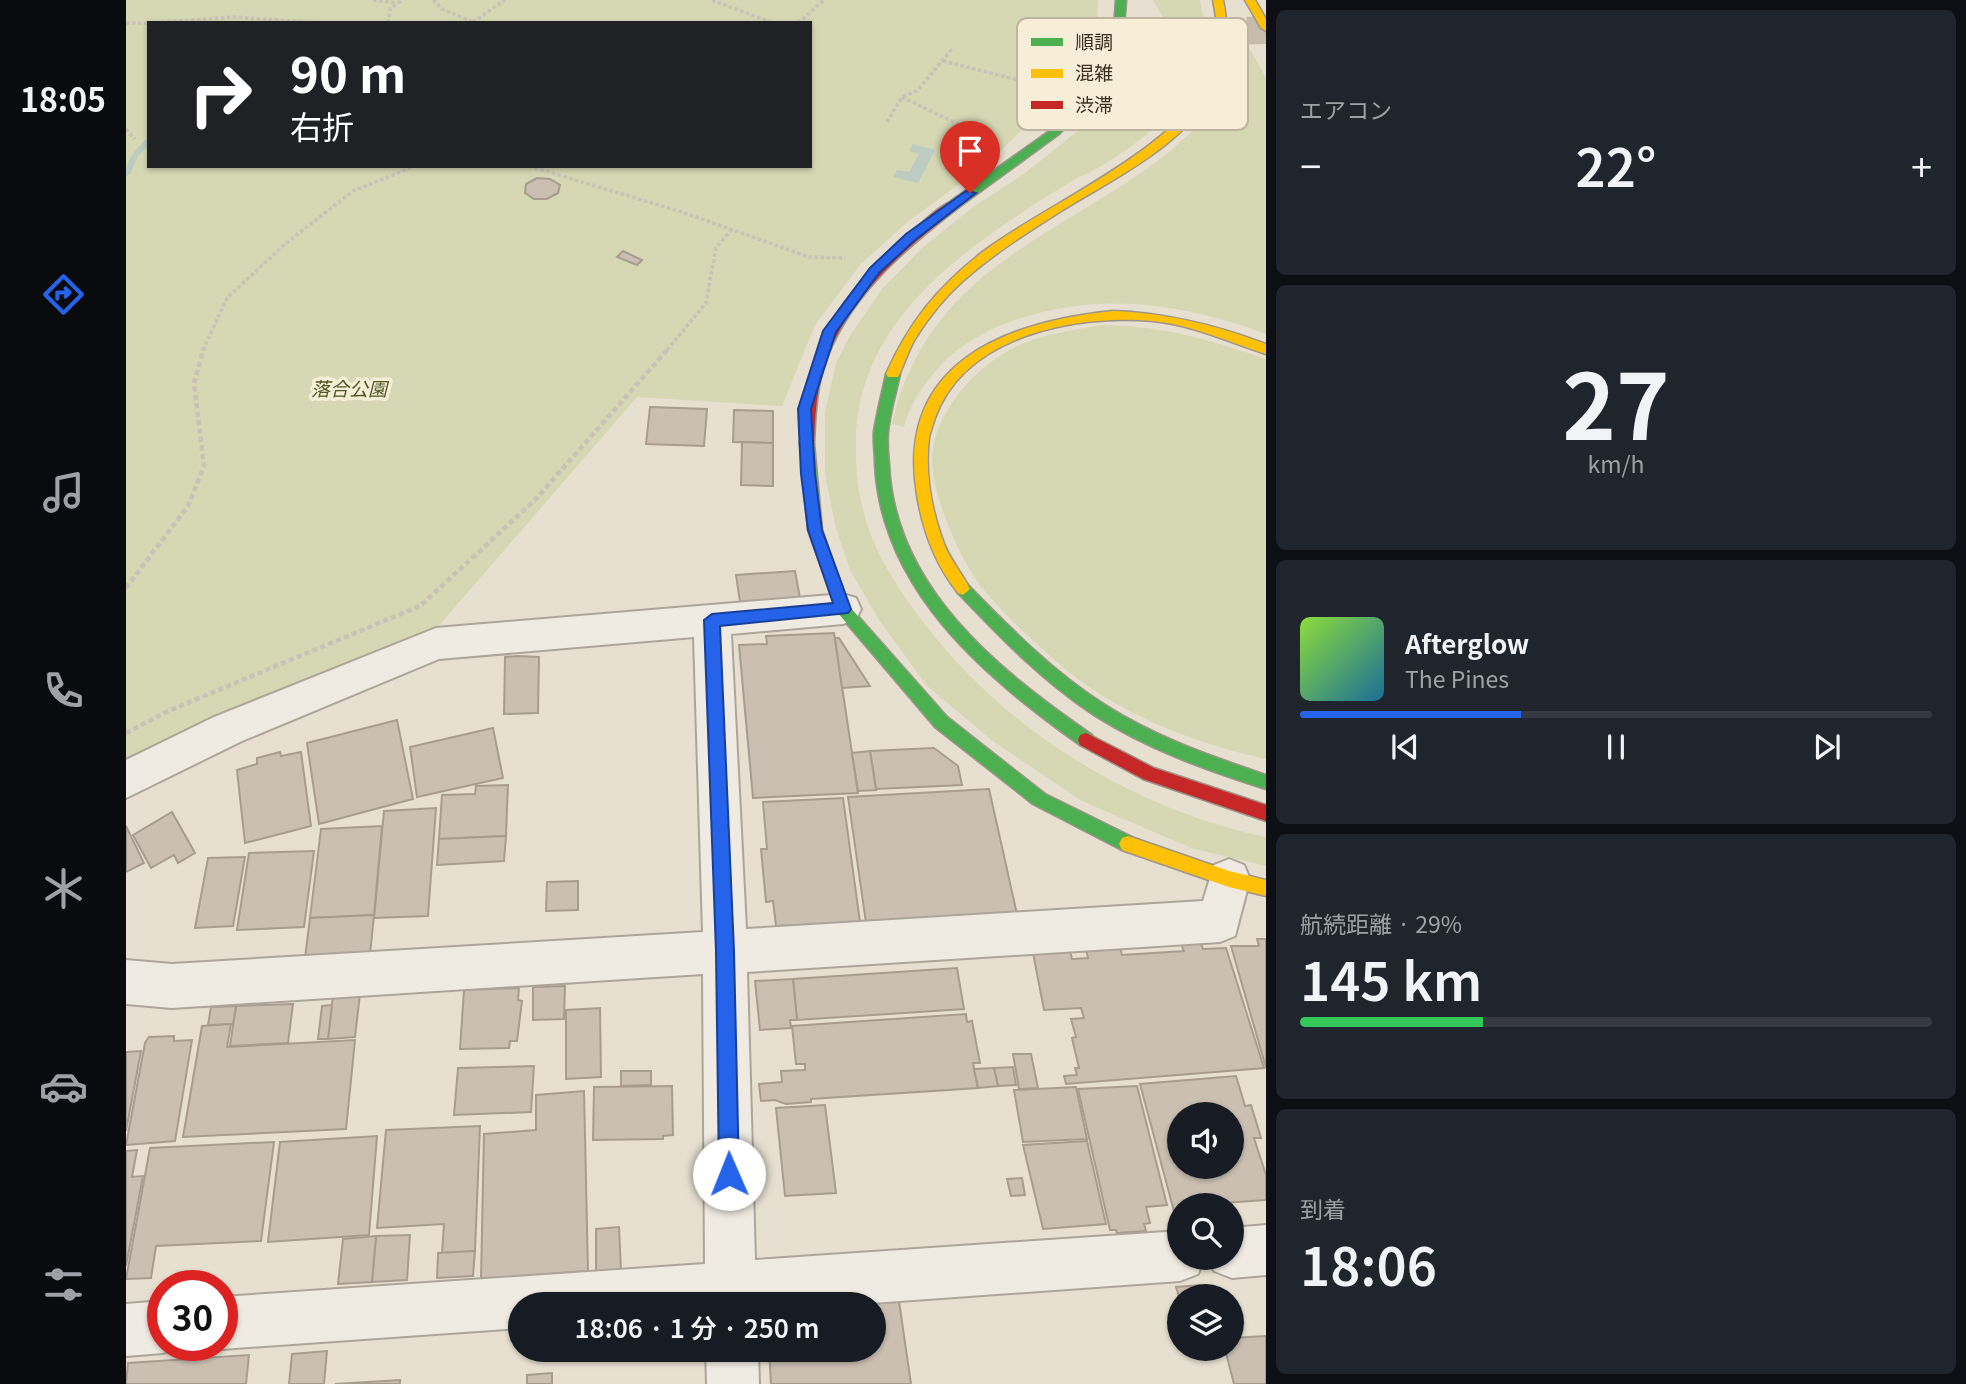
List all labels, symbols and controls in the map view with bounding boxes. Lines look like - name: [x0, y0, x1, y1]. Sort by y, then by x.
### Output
- legend: [1017, 18, 1248, 130]
- text: 順調: [1075, 27, 1113, 54]
- text: 90 m: [290, 36, 406, 107]
- icon: right: [175, 49, 266, 140]
- text: 混雑: [1075, 58, 1113, 85]
- text: 18:05: [20, 75, 106, 121]
- text: 渋滞: [1075, 90, 1113, 117]
- text: エアコン: [1300, 92, 1392, 126]
- text: 右折: [290, 102, 354, 148]
- pin: [940, 121, 1000, 193]
- text: 22°: [1576, 127, 1656, 202]
- icon: arrive: [951, 132, 989, 170]
- text: −: [1300, 137, 1321, 192]
- text: +: [1911, 137, 1932, 192]
- icon: directions: [39, 270, 88, 319]
- text: 27: [1562, 334, 1670, 466]
- park label: 落合公園: [311, 374, 390, 401]
- text: km/h: [1588, 446, 1644, 480]
- icon: music: [39, 468, 88, 517]
- text: Afterglow: [1405, 624, 1529, 661]
- text: The Pines: [1405, 661, 1509, 695]
- icon: phone: [39, 666, 88, 715]
- icon: previous: [1386, 728, 1424, 766]
- icon: pause: [1597, 728, 1635, 766]
- icon: next: [1808, 728, 1846, 766]
- icon: climate: [39, 864, 88, 913]
- text: 航続距離 · 29%: [1300, 906, 1462, 940]
- text: 145 km: [1300, 941, 1482, 1016]
- icon: car: [39, 1062, 88, 1111]
- map controls: [1167, 1102, 1244, 1361]
- button: sound: [1167, 1102, 1244, 1179]
- position arrow: [692, 1137, 766, 1211]
- text: 到着: [1300, 1191, 1346, 1225]
- button: search: [1167, 1193, 1244, 1270]
- text: 18:06: [1300, 1226, 1437, 1301]
- icon: filters: [39, 1260, 88, 1309]
- speed limit sign: 30: [147, 1270, 238, 1361]
- button: layers: [1167, 1284, 1244, 1361]
- text: 18:06 · 1 分 · 250 m: [574, 1308, 820, 1345]

